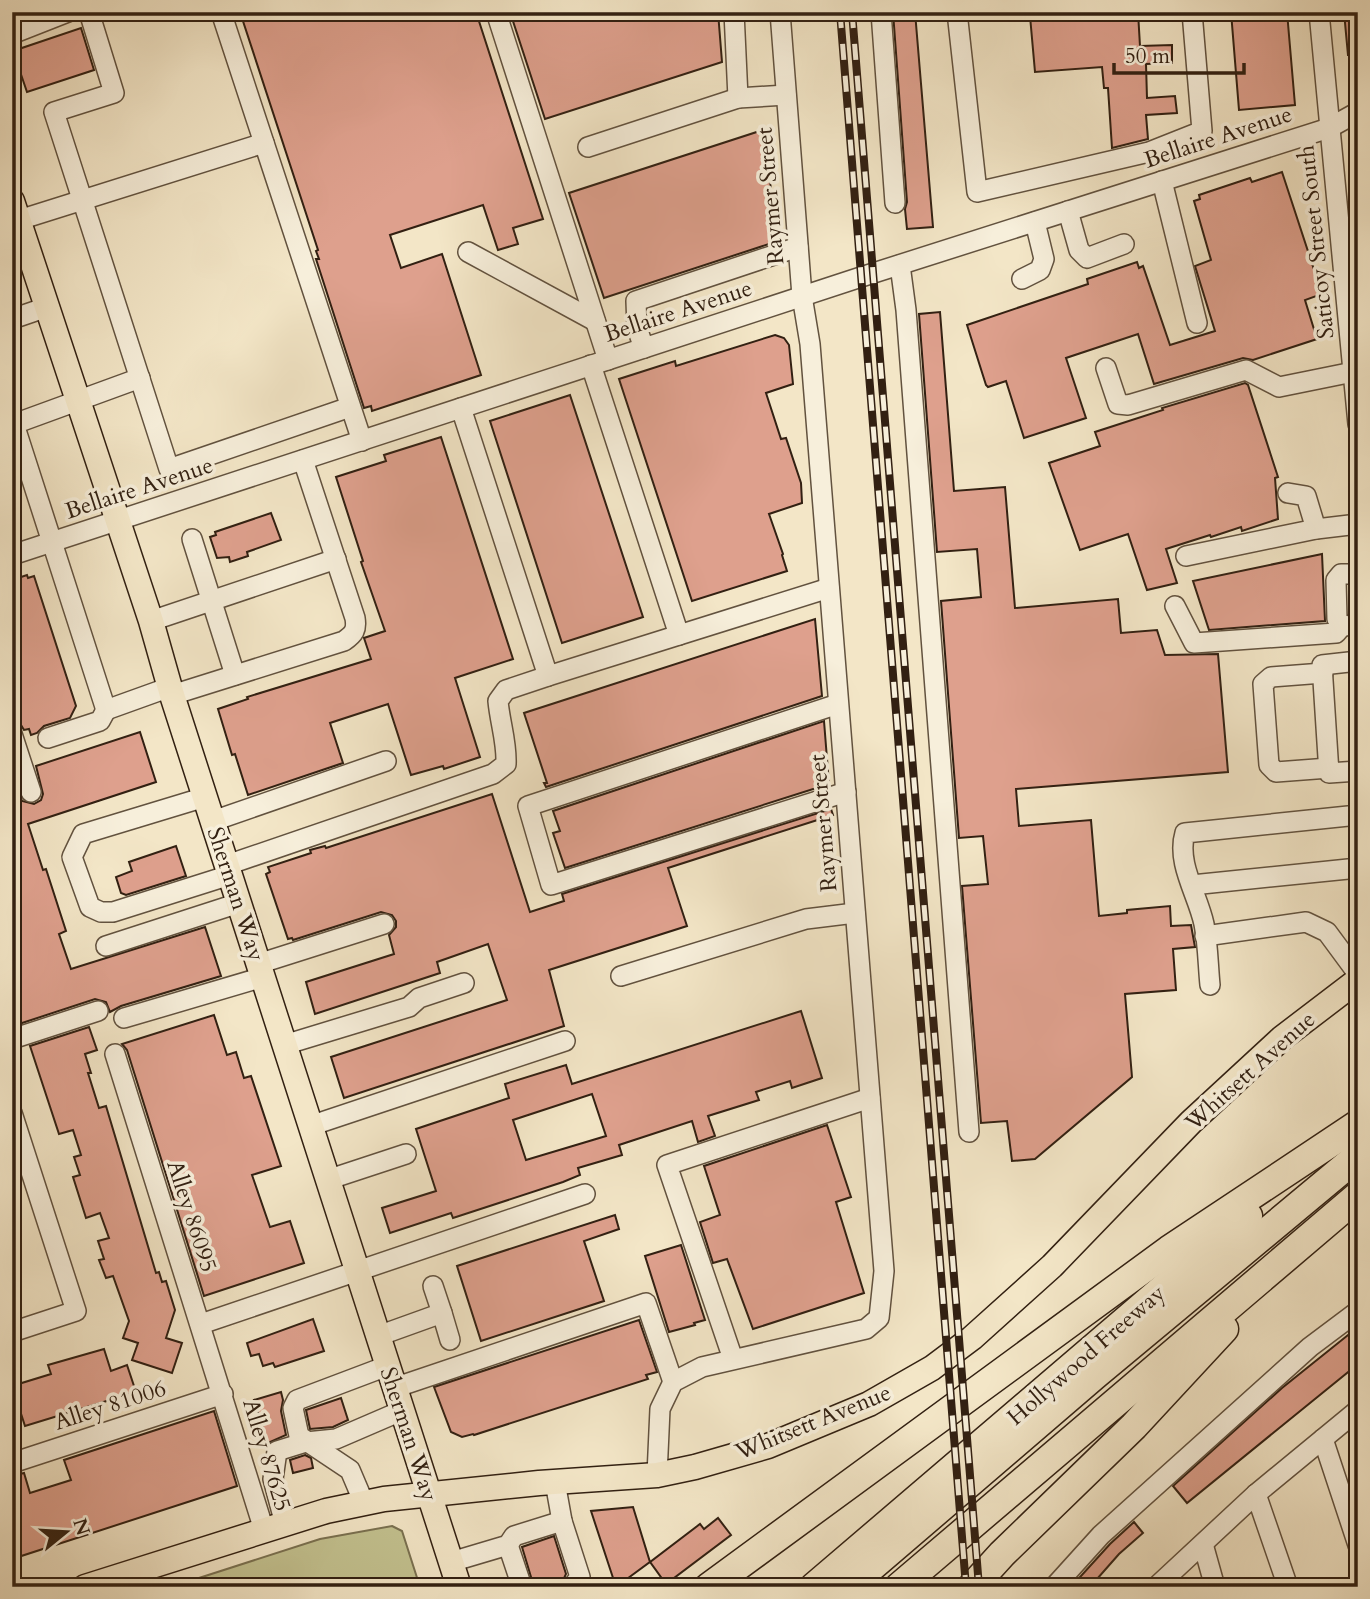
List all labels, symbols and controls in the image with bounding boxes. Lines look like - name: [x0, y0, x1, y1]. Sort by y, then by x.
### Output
- scale bar: [1114, 32, 1244, 76]
- text: 50 m: [1125, 42, 1170, 71]
- street label: Bellaire Avenue: [1140, 98, 1296, 176]
- street label: Raymer Street: [749, 126, 791, 266]
- street label: Saticoy Street South: [1290, 143, 1342, 340]
- street label: Bellaire Avenue: [600, 272, 756, 350]
- street label: Bellaire Avenue: [61, 449, 217, 527]
- street label: Raymer Street: [802, 753, 844, 893]
- street label: Sherman Way: [200, 823, 272, 965]
- street label: Whitsett Avenue: [1178, 1004, 1322, 1138]
- street label: Alley 86095: [159, 1156, 225, 1276]
- street label: Hollywood Freeway: [1000, 1278, 1172, 1432]
- street label: Sherman Way: [373, 1363, 445, 1505]
- street label: Alley 81006: [50, 1372, 170, 1438]
- street label: Whitsett Avenue: [730, 1377, 895, 1468]
- street label: Alley 87625: [235, 1395, 299, 1515]
- north arrow: [32, 1498, 102, 1568]
- text: N: [66, 1515, 96, 1539]

